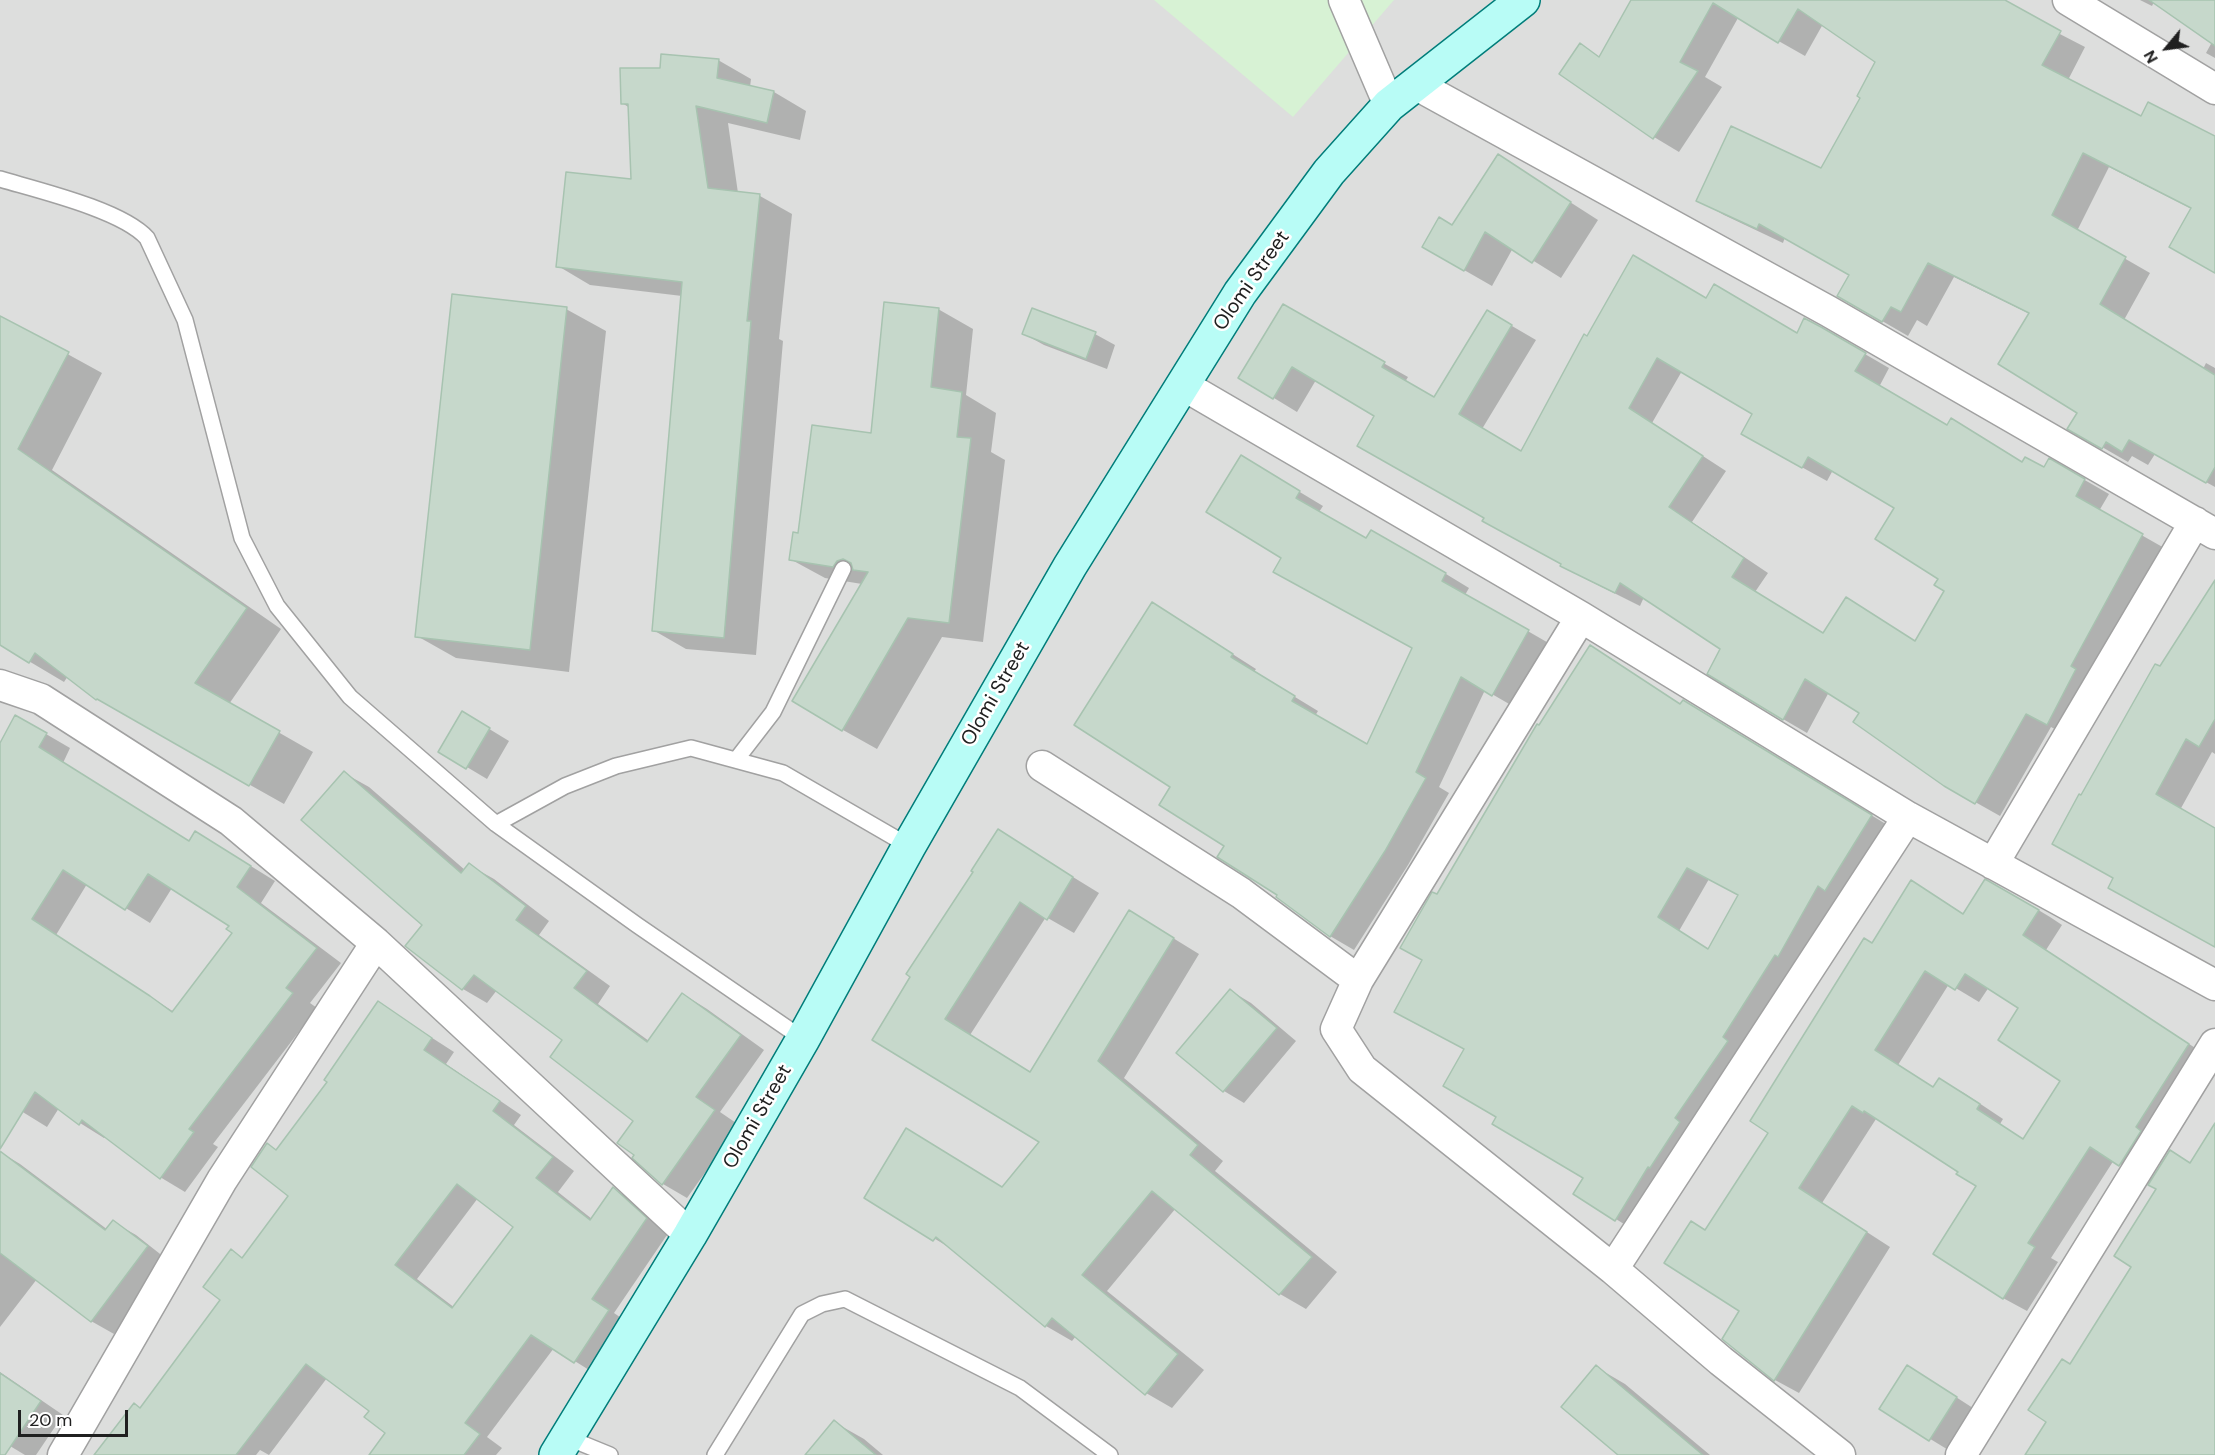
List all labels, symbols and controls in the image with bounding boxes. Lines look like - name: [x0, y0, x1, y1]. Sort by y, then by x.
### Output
- north arrow: [2137, 18, 2197, 78]
- text: N: [2139, 47, 2163, 67]
- street label: Olomi Street: [1209, 226, 1295, 336]
- street label: Olomi Street: [957, 638, 1035, 750]
- street label: Olomi Street: [719, 1061, 797, 1173]
- scale bar: [21, 1398, 130, 1436]
- text: 20 m: [29, 1408, 72, 1432]

